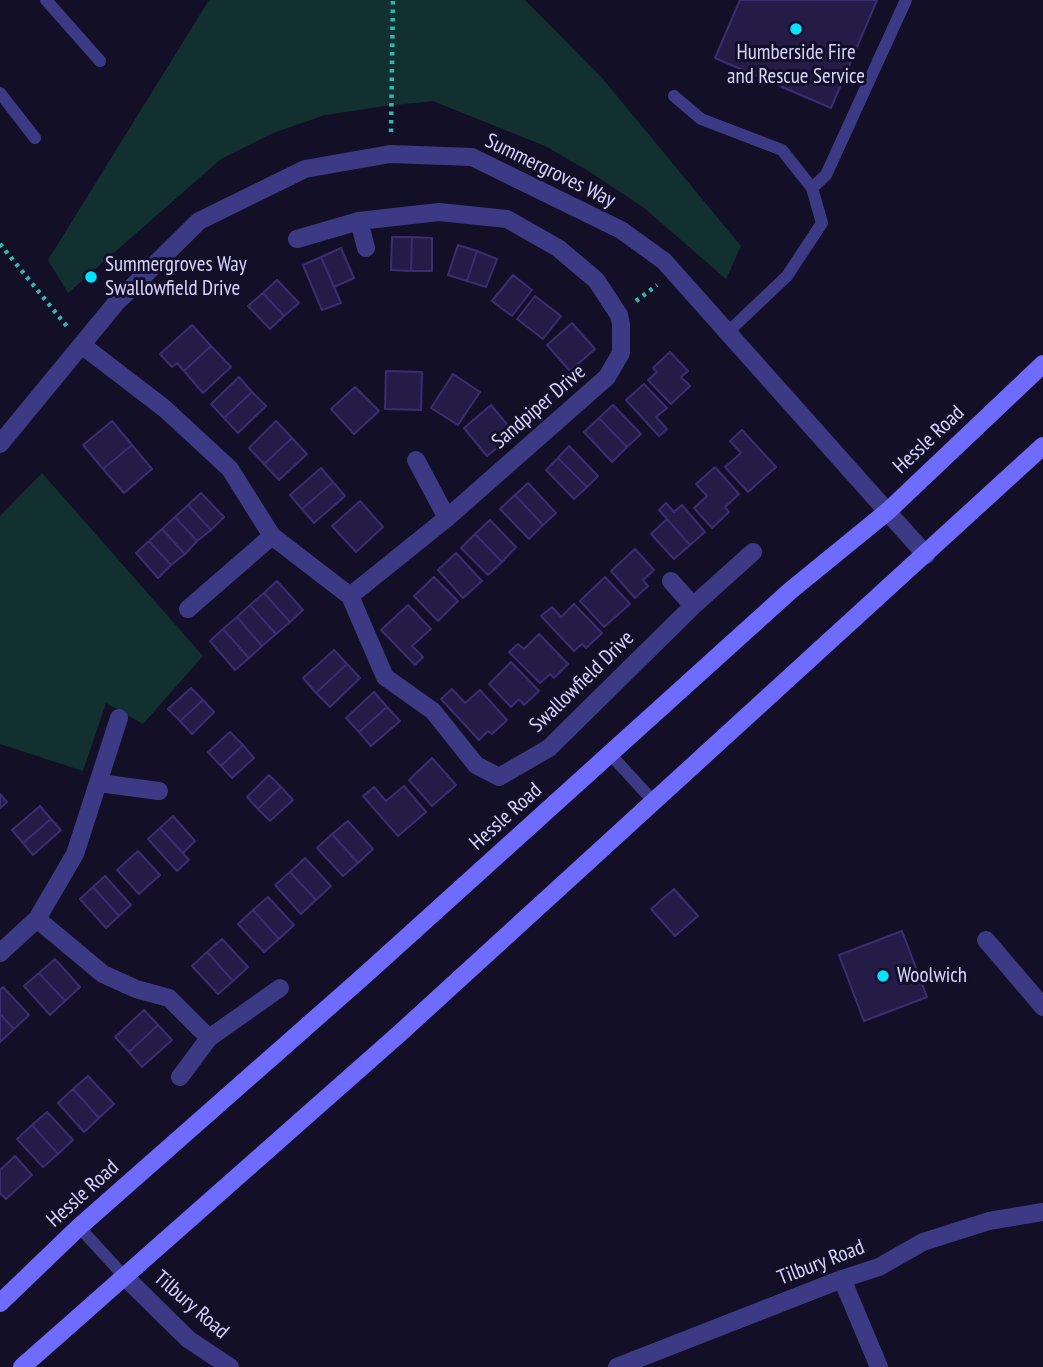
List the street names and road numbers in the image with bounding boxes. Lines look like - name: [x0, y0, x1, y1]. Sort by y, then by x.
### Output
- street label: Summergroves Way: [481, 129, 619, 213]
- street label: Sandpiper Drive: [487, 360, 591, 454]
- street label: Hessle Road: [888, 401, 970, 479]
- street label: Swallowfield Drive: [525, 626, 639, 738]
- street label: Hessle Road: [465, 778, 547, 856]
- street label: Hessle Road: [42, 1155, 124, 1233]
- street label: Tilbury Road: [774, 1235, 868, 1291]
- street label: Tilbury Road: [148, 1266, 234, 1344]

